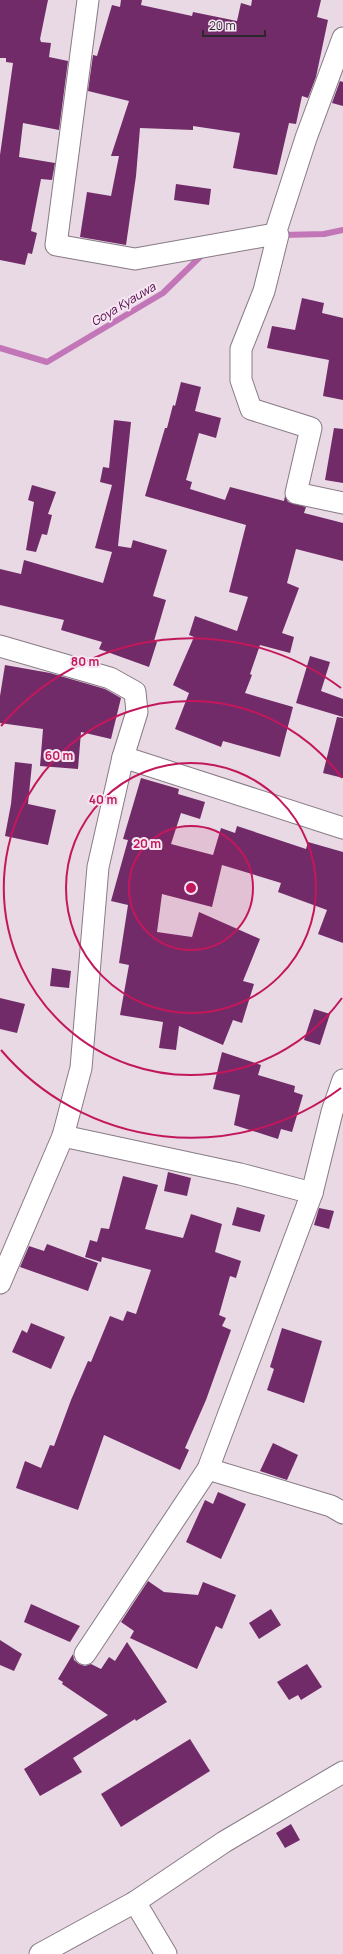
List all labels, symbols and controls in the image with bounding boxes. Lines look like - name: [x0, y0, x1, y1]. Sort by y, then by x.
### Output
- scale bar: [203, 12, 265, 38]
- text: 20 m: [209, 17, 236, 34]
- water label: Goya Kyauwa: [88, 277, 160, 330]
- text: 80 m: [71, 653, 99, 670]
- text: 60 m: [45, 747, 73, 764]
- text: 40 m: [89, 791, 117, 808]
- text: 20 m: [133, 835, 161, 852]
- centre of rings: [184, 881, 198, 895]

